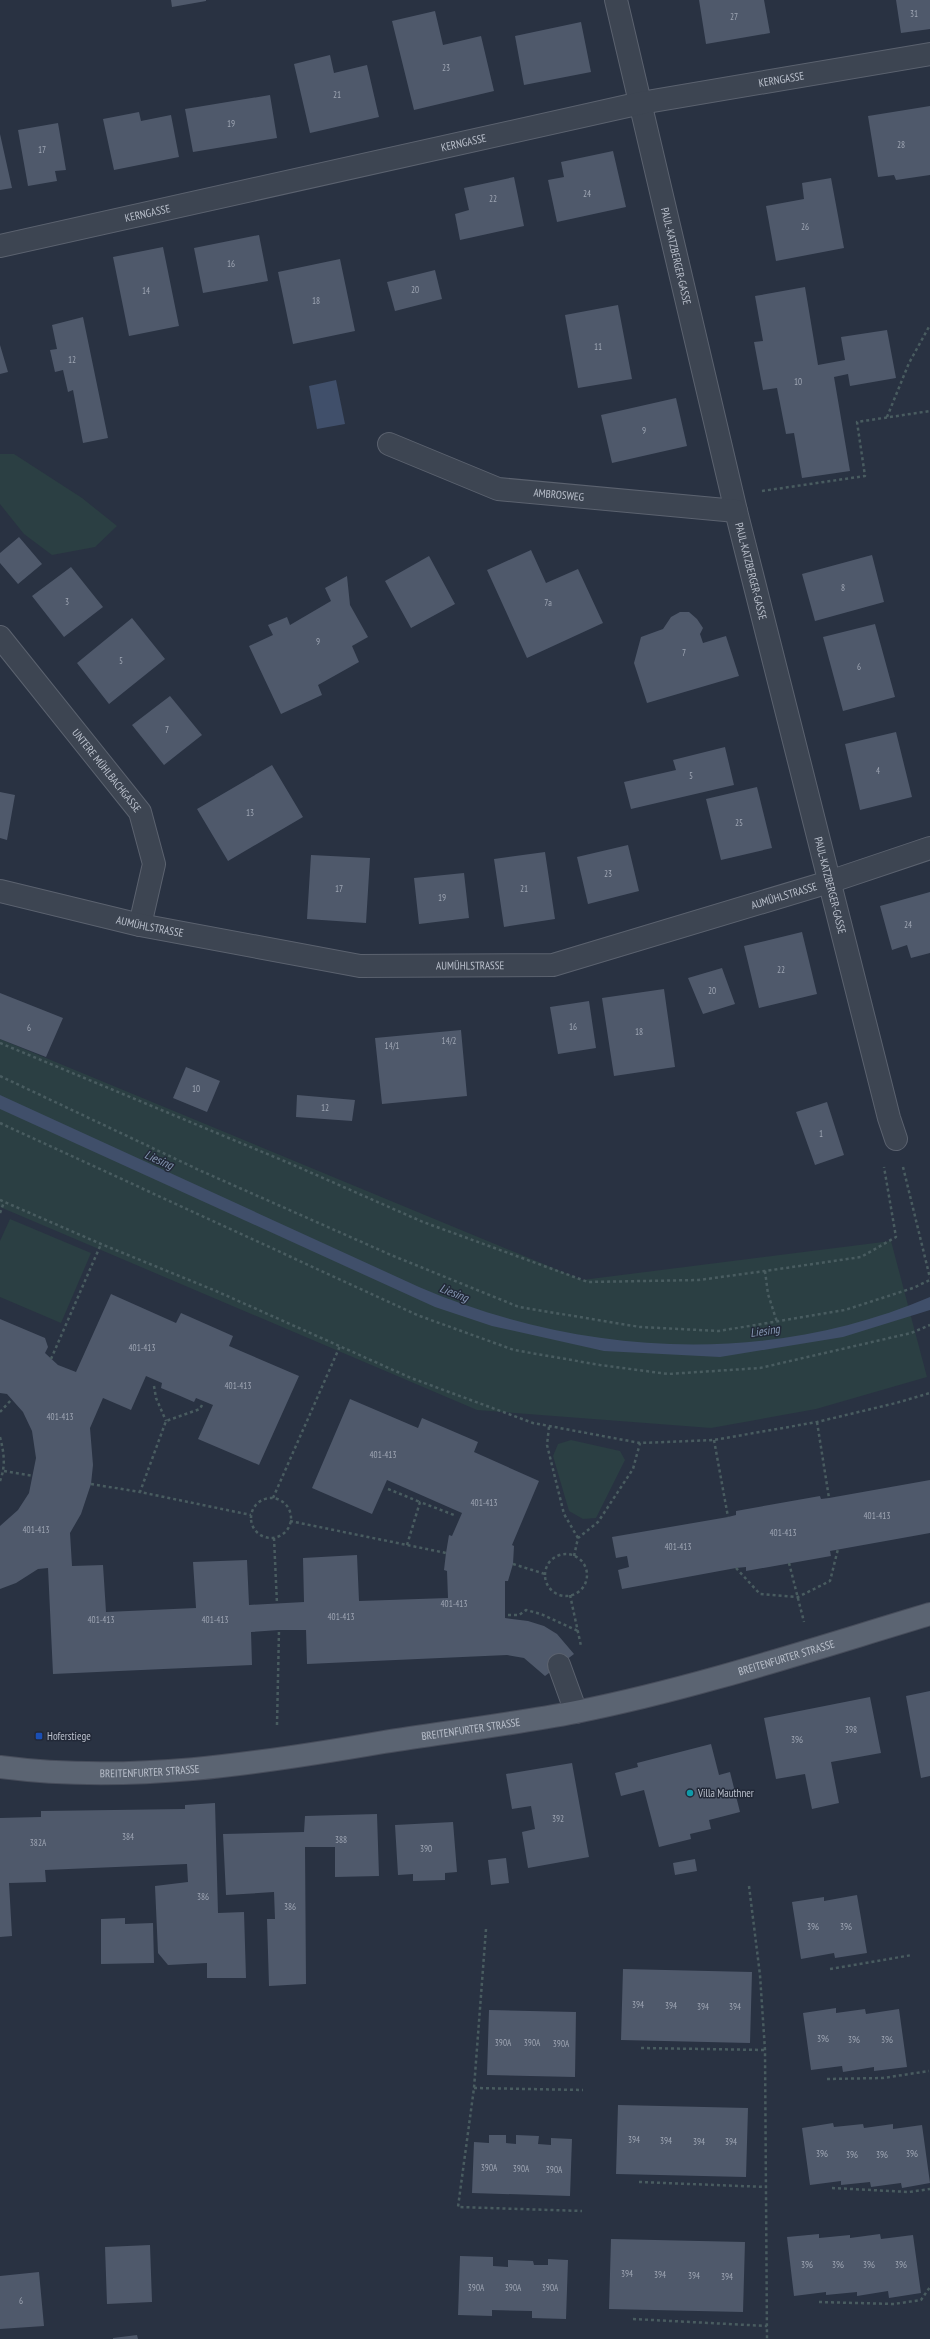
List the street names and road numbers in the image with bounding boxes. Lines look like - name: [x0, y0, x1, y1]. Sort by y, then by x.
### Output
- street label: KERNGASSE: [757, 68, 805, 90]
- street label: KERNGASSE: [440, 131, 488, 154]
- street label: KERNGASSE: [123, 201, 172, 225]
- street label: PAUL-KATZBERGER-GASSE: [658, 206, 694, 306]
- street label: AMBROSWEG: [533, 485, 585, 504]
- street label: PAUL-KATZBERGER-GASSE: [732, 521, 770, 622]
- street label: UNTERE MÜHLBACHGASSE: [69, 726, 145, 815]
- street label: PAUL-KATZBERGER-GASSE: [811, 835, 849, 936]
- street label: AUMÜHLSTRASSE: [749, 879, 819, 912]
- street label: AUMÜHLSTRASSE: [115, 912, 185, 940]
- street label: AUMÜHLSTRASSE: [436, 958, 505, 973]
- street label: BREITENFURTER STRASSE: [737, 1636, 836, 1678]
- street label: BREITENFURTER STRASSE: [420, 1715, 521, 1743]
- street label: BREITENFURTER STRASSE: [100, 1761, 200, 1780]

